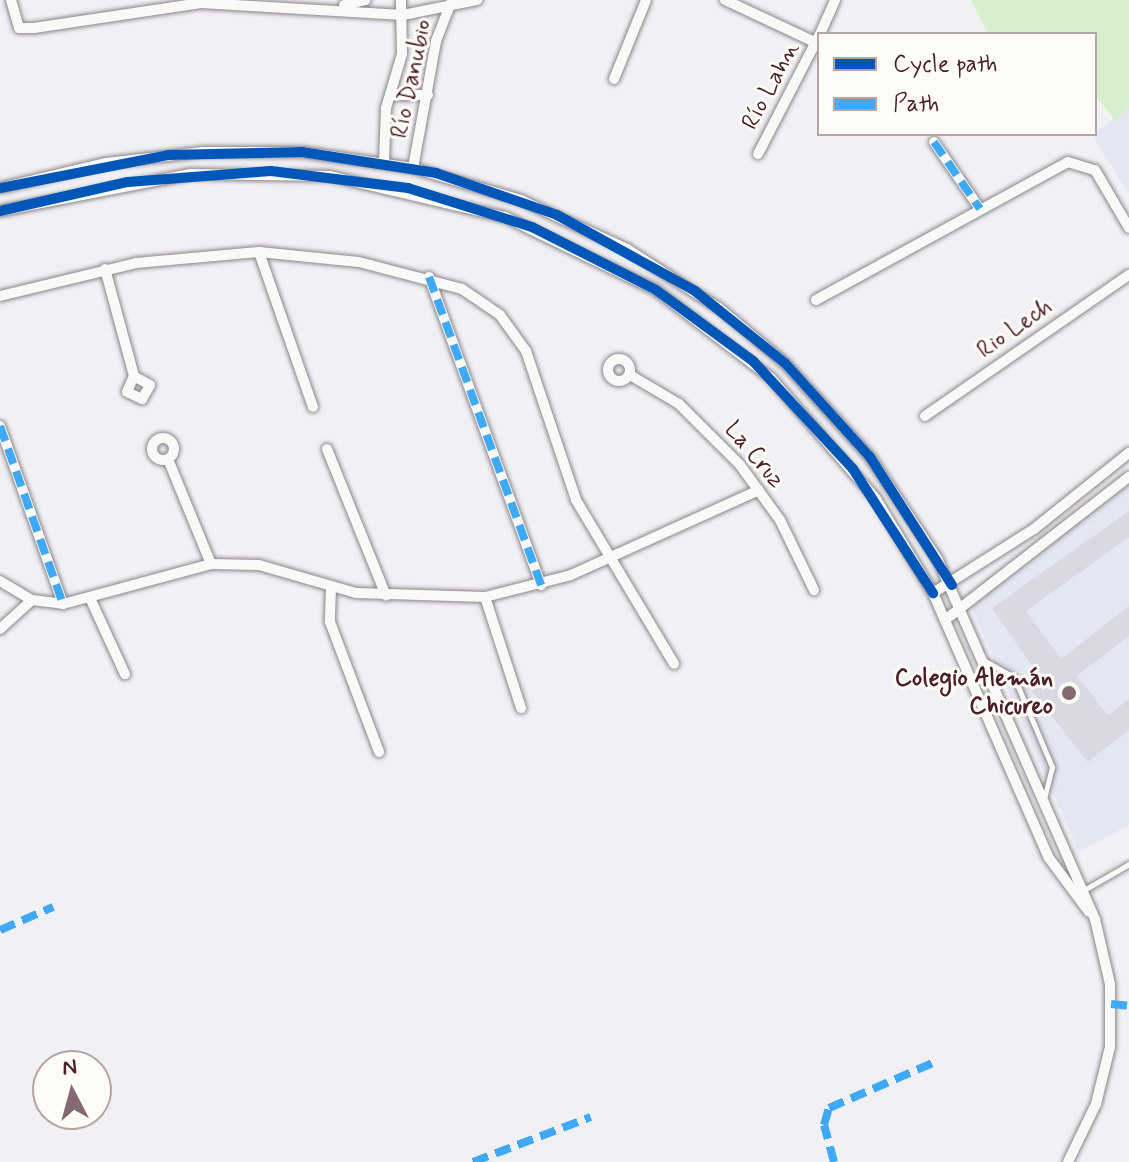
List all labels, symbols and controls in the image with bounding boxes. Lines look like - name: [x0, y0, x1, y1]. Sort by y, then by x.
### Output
- street label: Río Danubio: [386, 19, 438, 139]
- legend: [817, 32, 1097, 136]
- street label: Río Lahn: [736, 37, 806, 135]
- text: Cycle path: [893, 49, 998, 80]
- text: Path: [893, 89, 939, 120]
- street label: Rio Lech: [972, 293, 1058, 365]
- street label: La Cruz: [716, 414, 792, 496]
- place label: Colegio Alemán Chicureo: [894, 665, 1053, 721]
- marker: Colegio Alemán Chicureo: [1060, 684, 1078, 702]
- north arrow: [32, 1050, 112, 1130]
- text: N: [61, 1053, 78, 1083]

